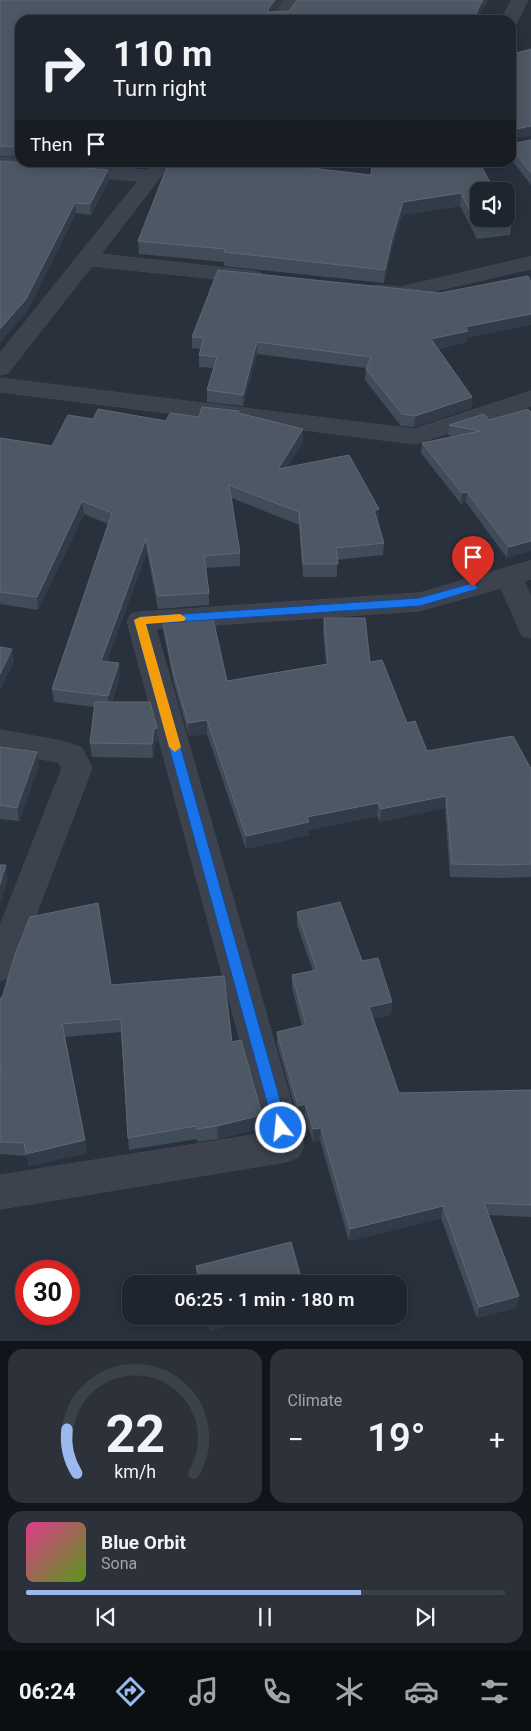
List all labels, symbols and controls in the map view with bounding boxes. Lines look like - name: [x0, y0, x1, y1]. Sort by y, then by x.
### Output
- text: 110 m: [113, 34, 212, 75]
- icon: right: [30, 35, 95, 100]
- text: Turn right: [113, 76, 207, 101]
- icon: arrive: [82, 130, 110, 158]
- text: Then: [30, 133, 72, 156]
- map controls: [470, 182, 515, 227]
- button: sound: [470, 182, 515, 227]
- pin: [452, 536, 494, 587]
- icon: arrive: [459, 543, 487, 571]
- position arrow: [254, 1101, 306, 1153]
- speed limit sign: 30: [15, 1260, 80, 1325]
- text: 06:25 · 1 min · 180 m: [174, 1288, 355, 1311]
- text: Climate: [288, 1391, 342, 1410]
- text: 22: [105, 1404, 165, 1465]
- text: 19°: [367, 1416, 425, 1460]
- text: −: [288, 1423, 304, 1456]
- text: +: [489, 1423, 505, 1456]
- text: km/h: [114, 1461, 156, 1482]
- text: Blue Orbit: [101, 1531, 186, 1554]
- text: Sona: [101, 1554, 137, 1573]
- icon: previous: [92, 1603, 120, 1631]
- icon: pause: [251, 1603, 279, 1631]
- icon: next: [411, 1603, 439, 1631]
- icon: directions: [113, 1674, 148, 1709]
- icon: music: [186, 1674, 221, 1709]
- icon: phone: [259, 1674, 294, 1709]
- icon: climate: [332, 1674, 367, 1709]
- icon: car: [404, 1674, 439, 1709]
- icon: filters: [477, 1674, 512, 1709]
- text: 06:24: [19, 1679, 76, 1704]

